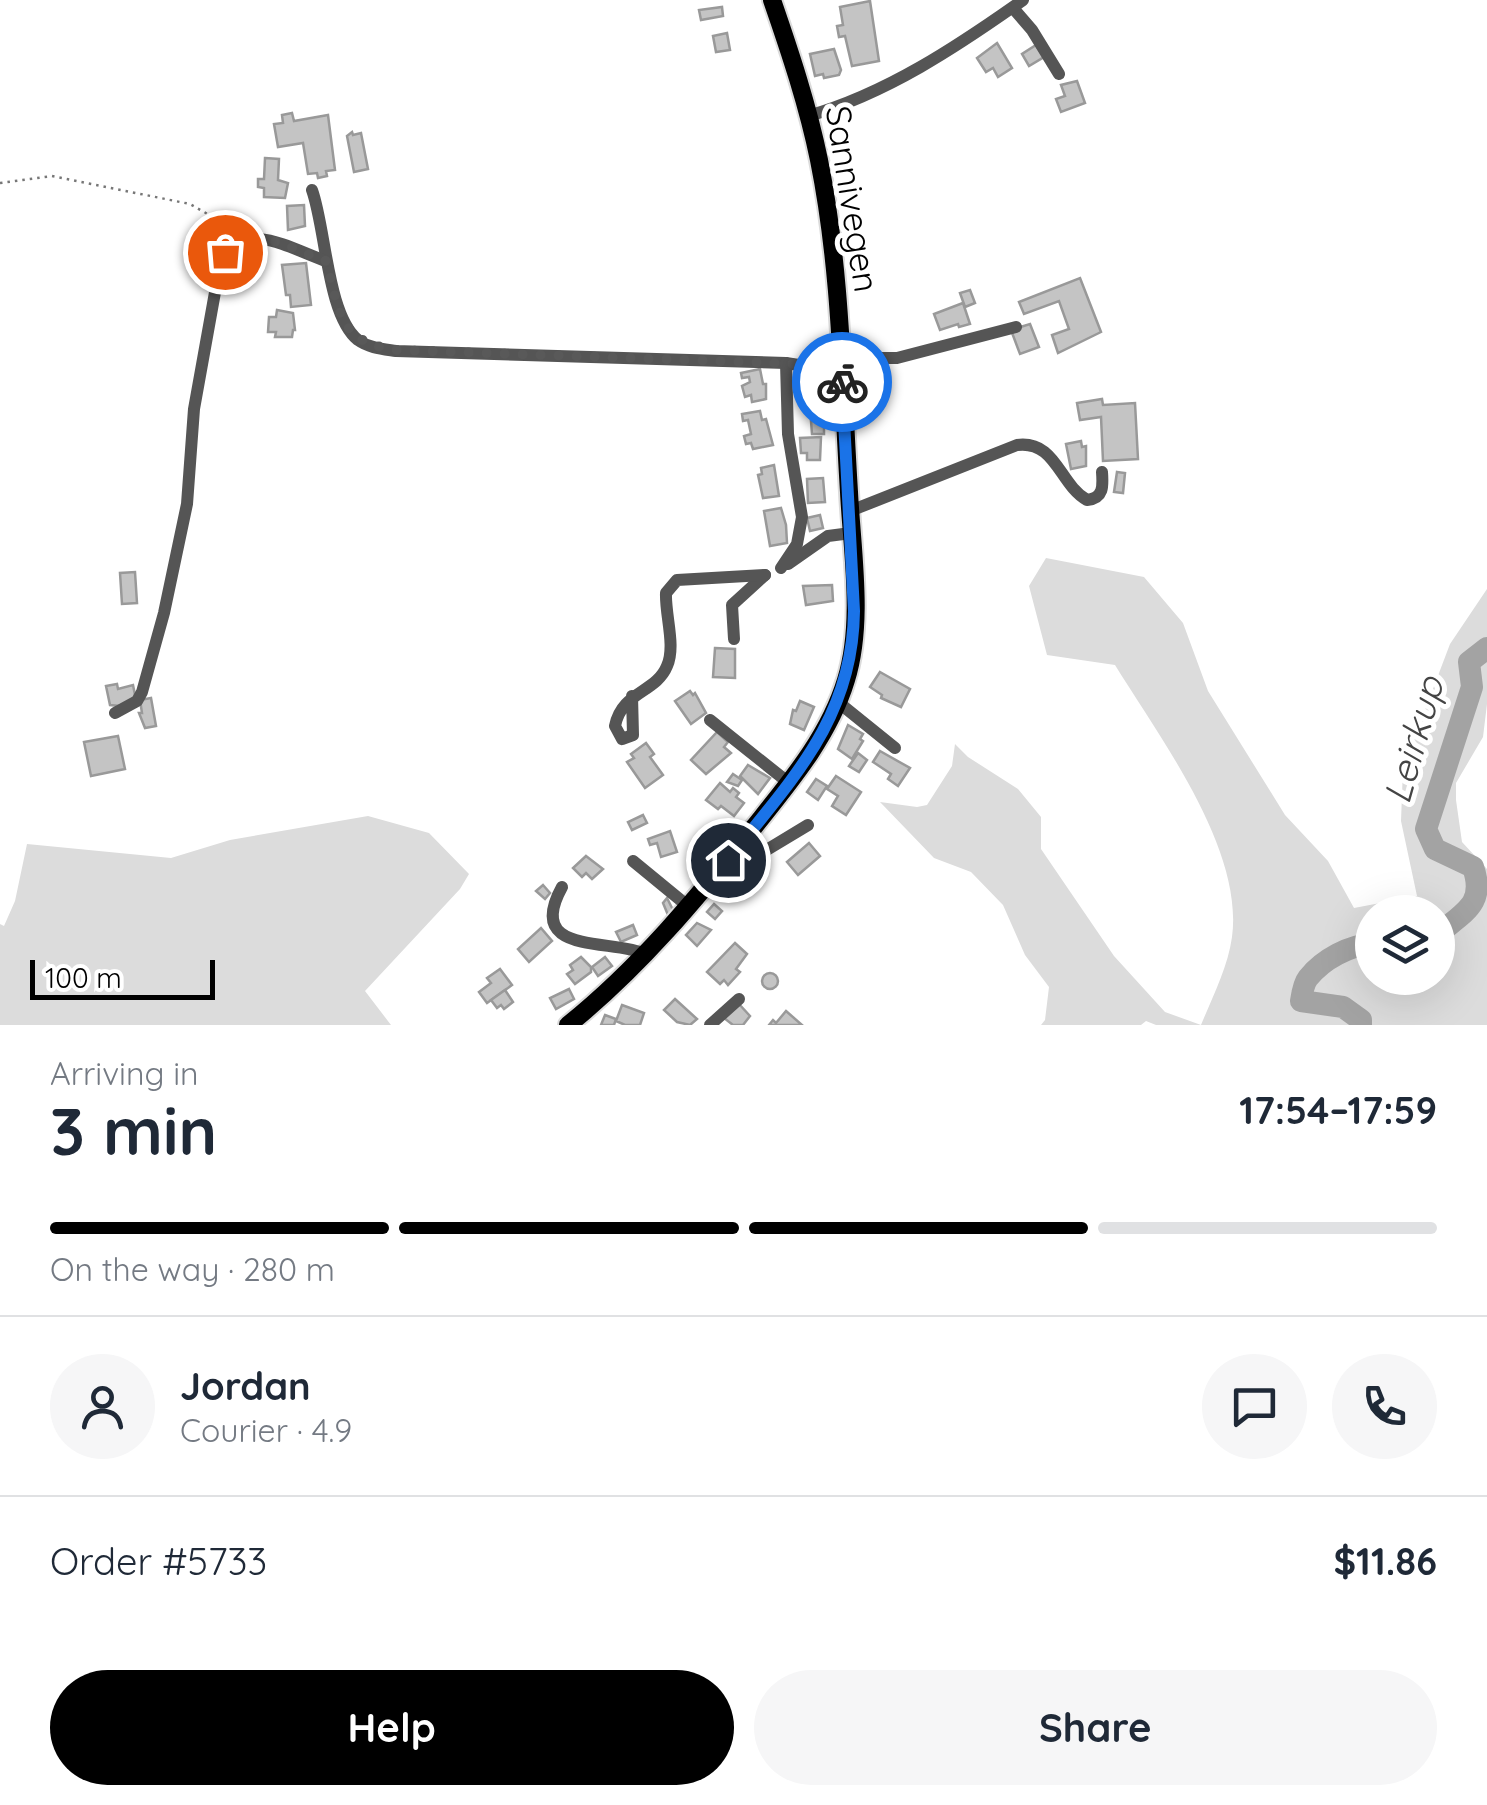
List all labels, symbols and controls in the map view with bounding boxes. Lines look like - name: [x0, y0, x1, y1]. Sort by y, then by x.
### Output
- street label: Sannivegen: [817, 103, 889, 295]
- pin: [183, 210, 268, 295]
- icon: bag: [198, 225, 253, 280]
- courier: [792, 332, 892, 432]
- icon: bike: [815, 355, 870, 410]
- water label: Leirkup: [1372, 669, 1454, 808]
- pin: [686, 818, 771, 903]
- icon: home: [701, 833, 756, 888]
- map controls: [1355, 895, 1455, 995]
- button: layers: [1355, 895, 1455, 995]
- scale bar: [30, 955, 215, 1000]
- text: 100 m: [45, 960, 122, 995]
- text: Arriving in: [50, 1053, 199, 1093]
- text: 17:54–17:59: [1239, 1086, 1437, 1134]
- text: 3 min: [50, 1090, 217, 1171]
- text: On the way · 280 m: [50, 1249, 335, 1289]
- button: person: [50, 1354, 155, 1459]
- button: chat: [1202, 1354, 1307, 1459]
- button: phone: [1332, 1354, 1437, 1459]
- text: Jordan: [180, 1362, 311, 1410]
- text: Courier · 4.9: [180, 1410, 352, 1450]
- text: Order #5733: [50, 1537, 267, 1585]
- text: $11.86: [1333, 1537, 1437, 1585]
- button: Help: [50, 1670, 734, 1785]
- button: Share: [754, 1670, 1437, 1785]

